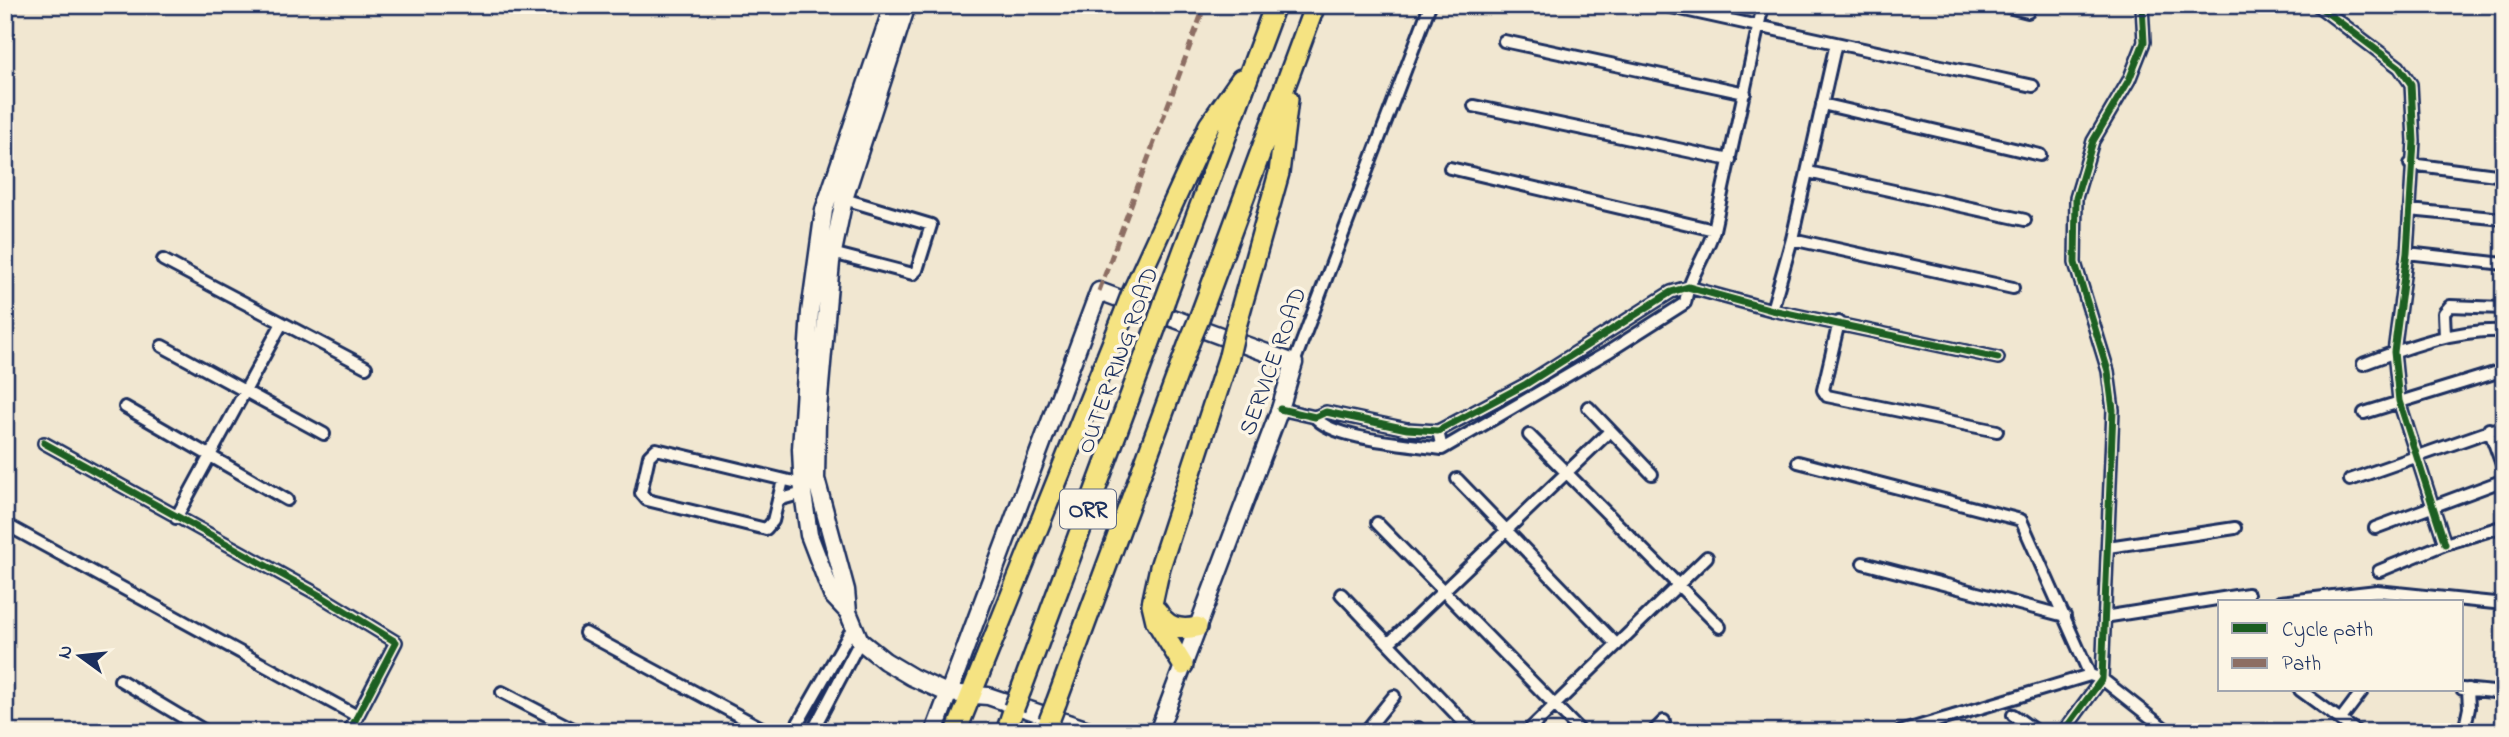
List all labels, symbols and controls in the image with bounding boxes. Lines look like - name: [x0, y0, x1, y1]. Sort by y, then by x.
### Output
- street label: OUTER RING ROAD: [1069, 263, 1169, 459]
- street label: SERVICE ROAD: [1231, 283, 1317, 441]
- road number: ORR: [1060, 489, 1116, 528]
- legend: [2218, 600, 2464, 692]
- text: Cycle path: [2282, 616, 2373, 648]
- north arrow: [46, 622, 116, 692]
- text: N: [51, 642, 81, 662]
- text: Path: [2282, 650, 2321, 680]

